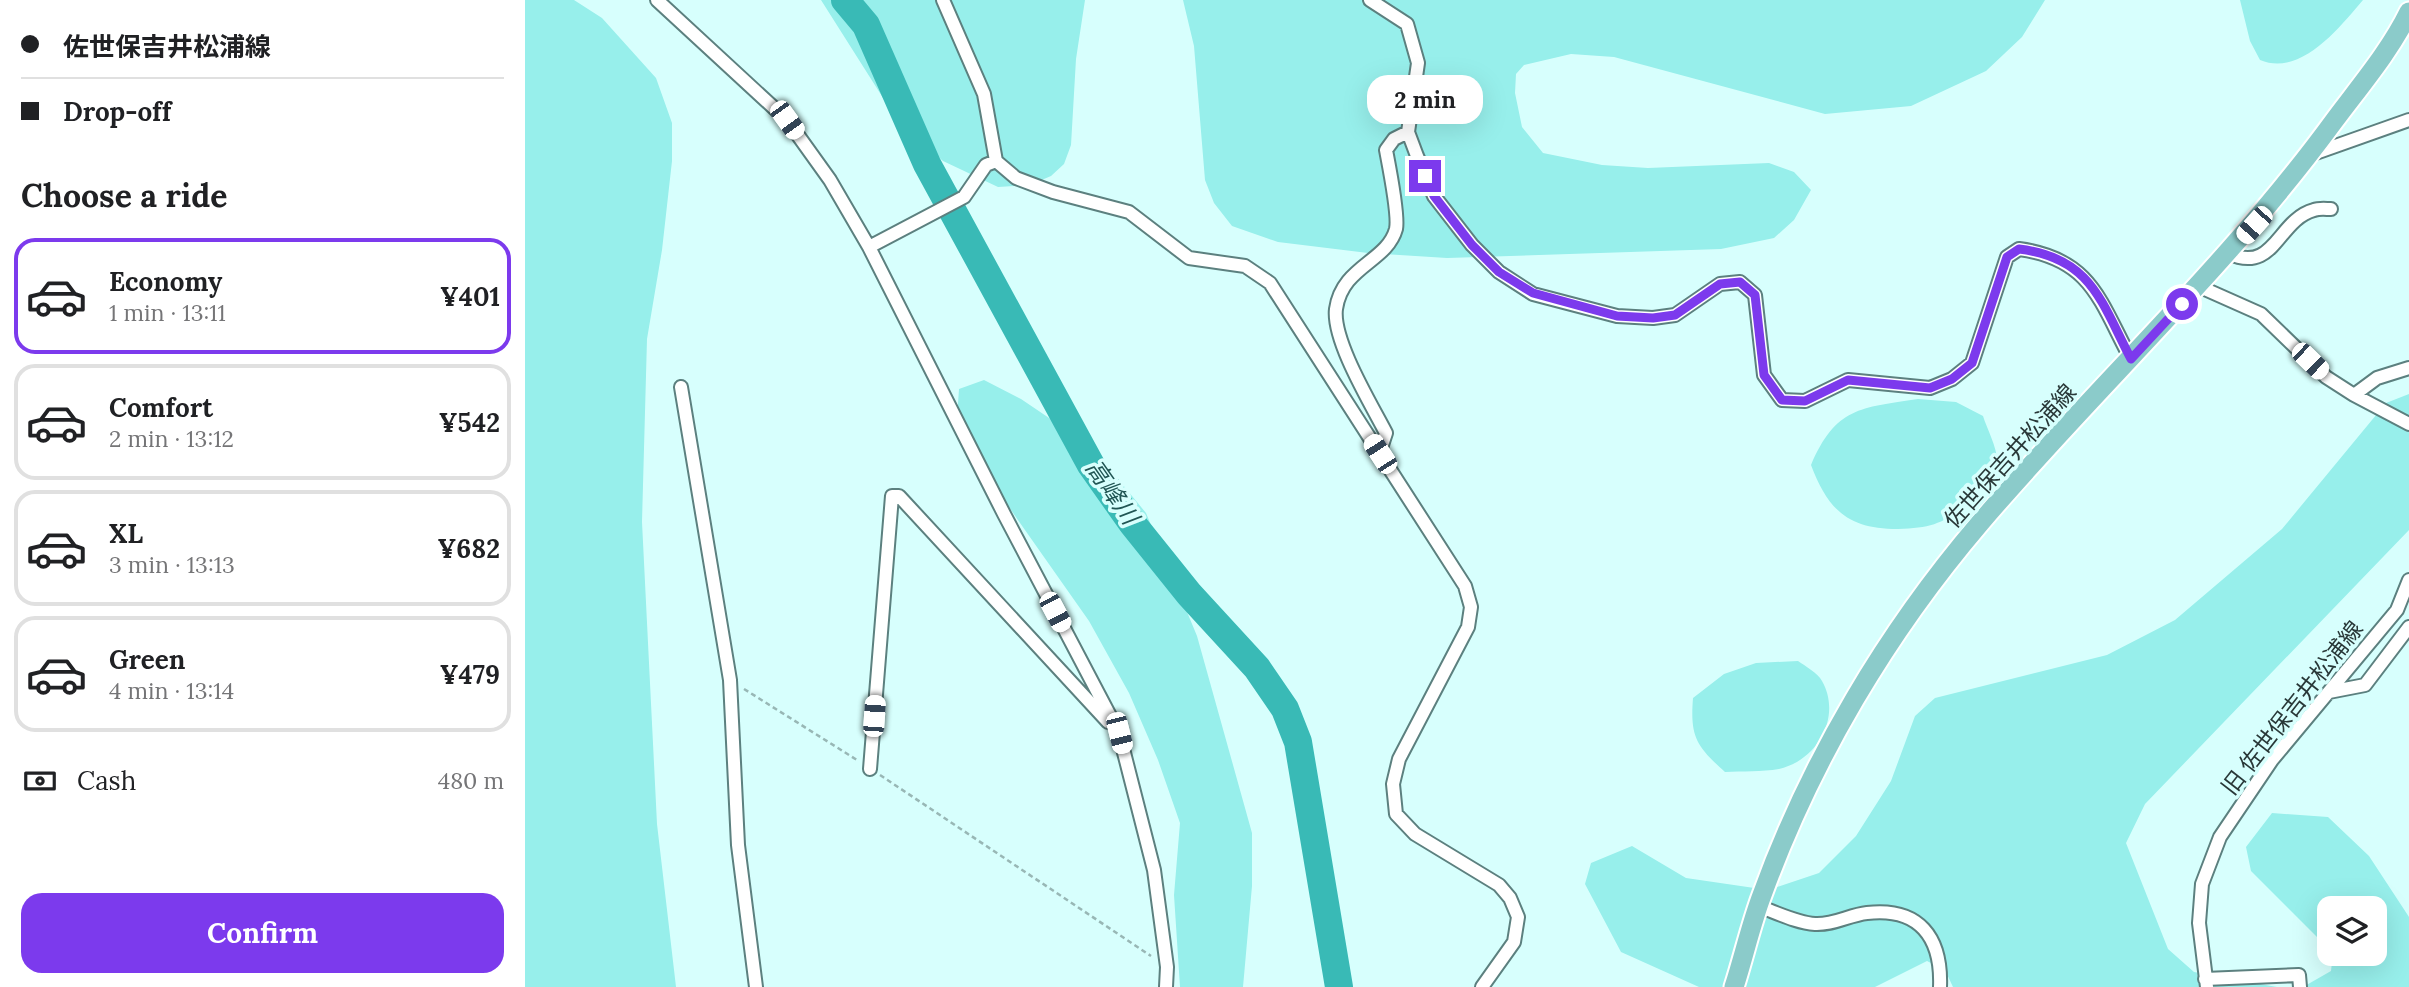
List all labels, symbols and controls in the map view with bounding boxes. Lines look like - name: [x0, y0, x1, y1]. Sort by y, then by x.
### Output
- text: 佐世保吉井松浦線: [63, 30, 271, 63]
- callout: 2 min: [1367, 74, 1483, 124]
- text: 2 min: [1394, 85, 1456, 114]
- text: Drop-off: [63, 95, 171, 128]
- car: [767, 97, 808, 143]
- route end: [1409, 160, 1441, 192]
- text: Choose a ride: [21, 175, 228, 216]
- car: [2233, 202, 2276, 248]
- icon: car: [25, 265, 88, 328]
- text: Economy: [109, 265, 222, 298]
- text: ¥401: [440, 280, 500, 313]
- route start: [2166, 288, 2198, 320]
- text: 1 min · 13:11: [109, 298, 226, 327]
- car: [2288, 339, 2333, 383]
- street label: 佐世保吉井松浦線: [1937, 378, 2082, 534]
- icon: car: [25, 391, 88, 454]
- text: Comfort: [109, 391, 213, 424]
- text: ¥542: [439, 406, 500, 439]
- text: 2 min · 13:12: [109, 424, 234, 453]
- car: [1360, 431, 1401, 477]
- water label: 高峰川: [1079, 453, 1147, 533]
- icon: car: [25, 517, 88, 580]
- text: XL: [109, 517, 143, 550]
- text: ¥682: [438, 532, 500, 565]
- text: 3 min · 13:13: [109, 550, 235, 579]
- car: [1036, 589, 1075, 635]
- street label: 旧 佐世保吉井松浦線: [2215, 615, 2369, 801]
- icon: car: [25, 643, 88, 706]
- text: Green: [109, 643, 185, 676]
- text: ¥479: [440, 658, 500, 691]
- text: 4 min · 13:14: [109, 676, 234, 705]
- car: [863, 694, 886, 738]
- car: [1104, 710, 1135, 756]
- icon: cash: [21, 762, 59, 800]
- text: Cash: [77, 764, 136, 797]
- text: 480 m: [438, 766, 504, 795]
- button: Confirm: [21, 893, 504, 973]
- map controls: [2317, 896, 2387, 966]
- button: layers: [2317, 896, 2387, 966]

